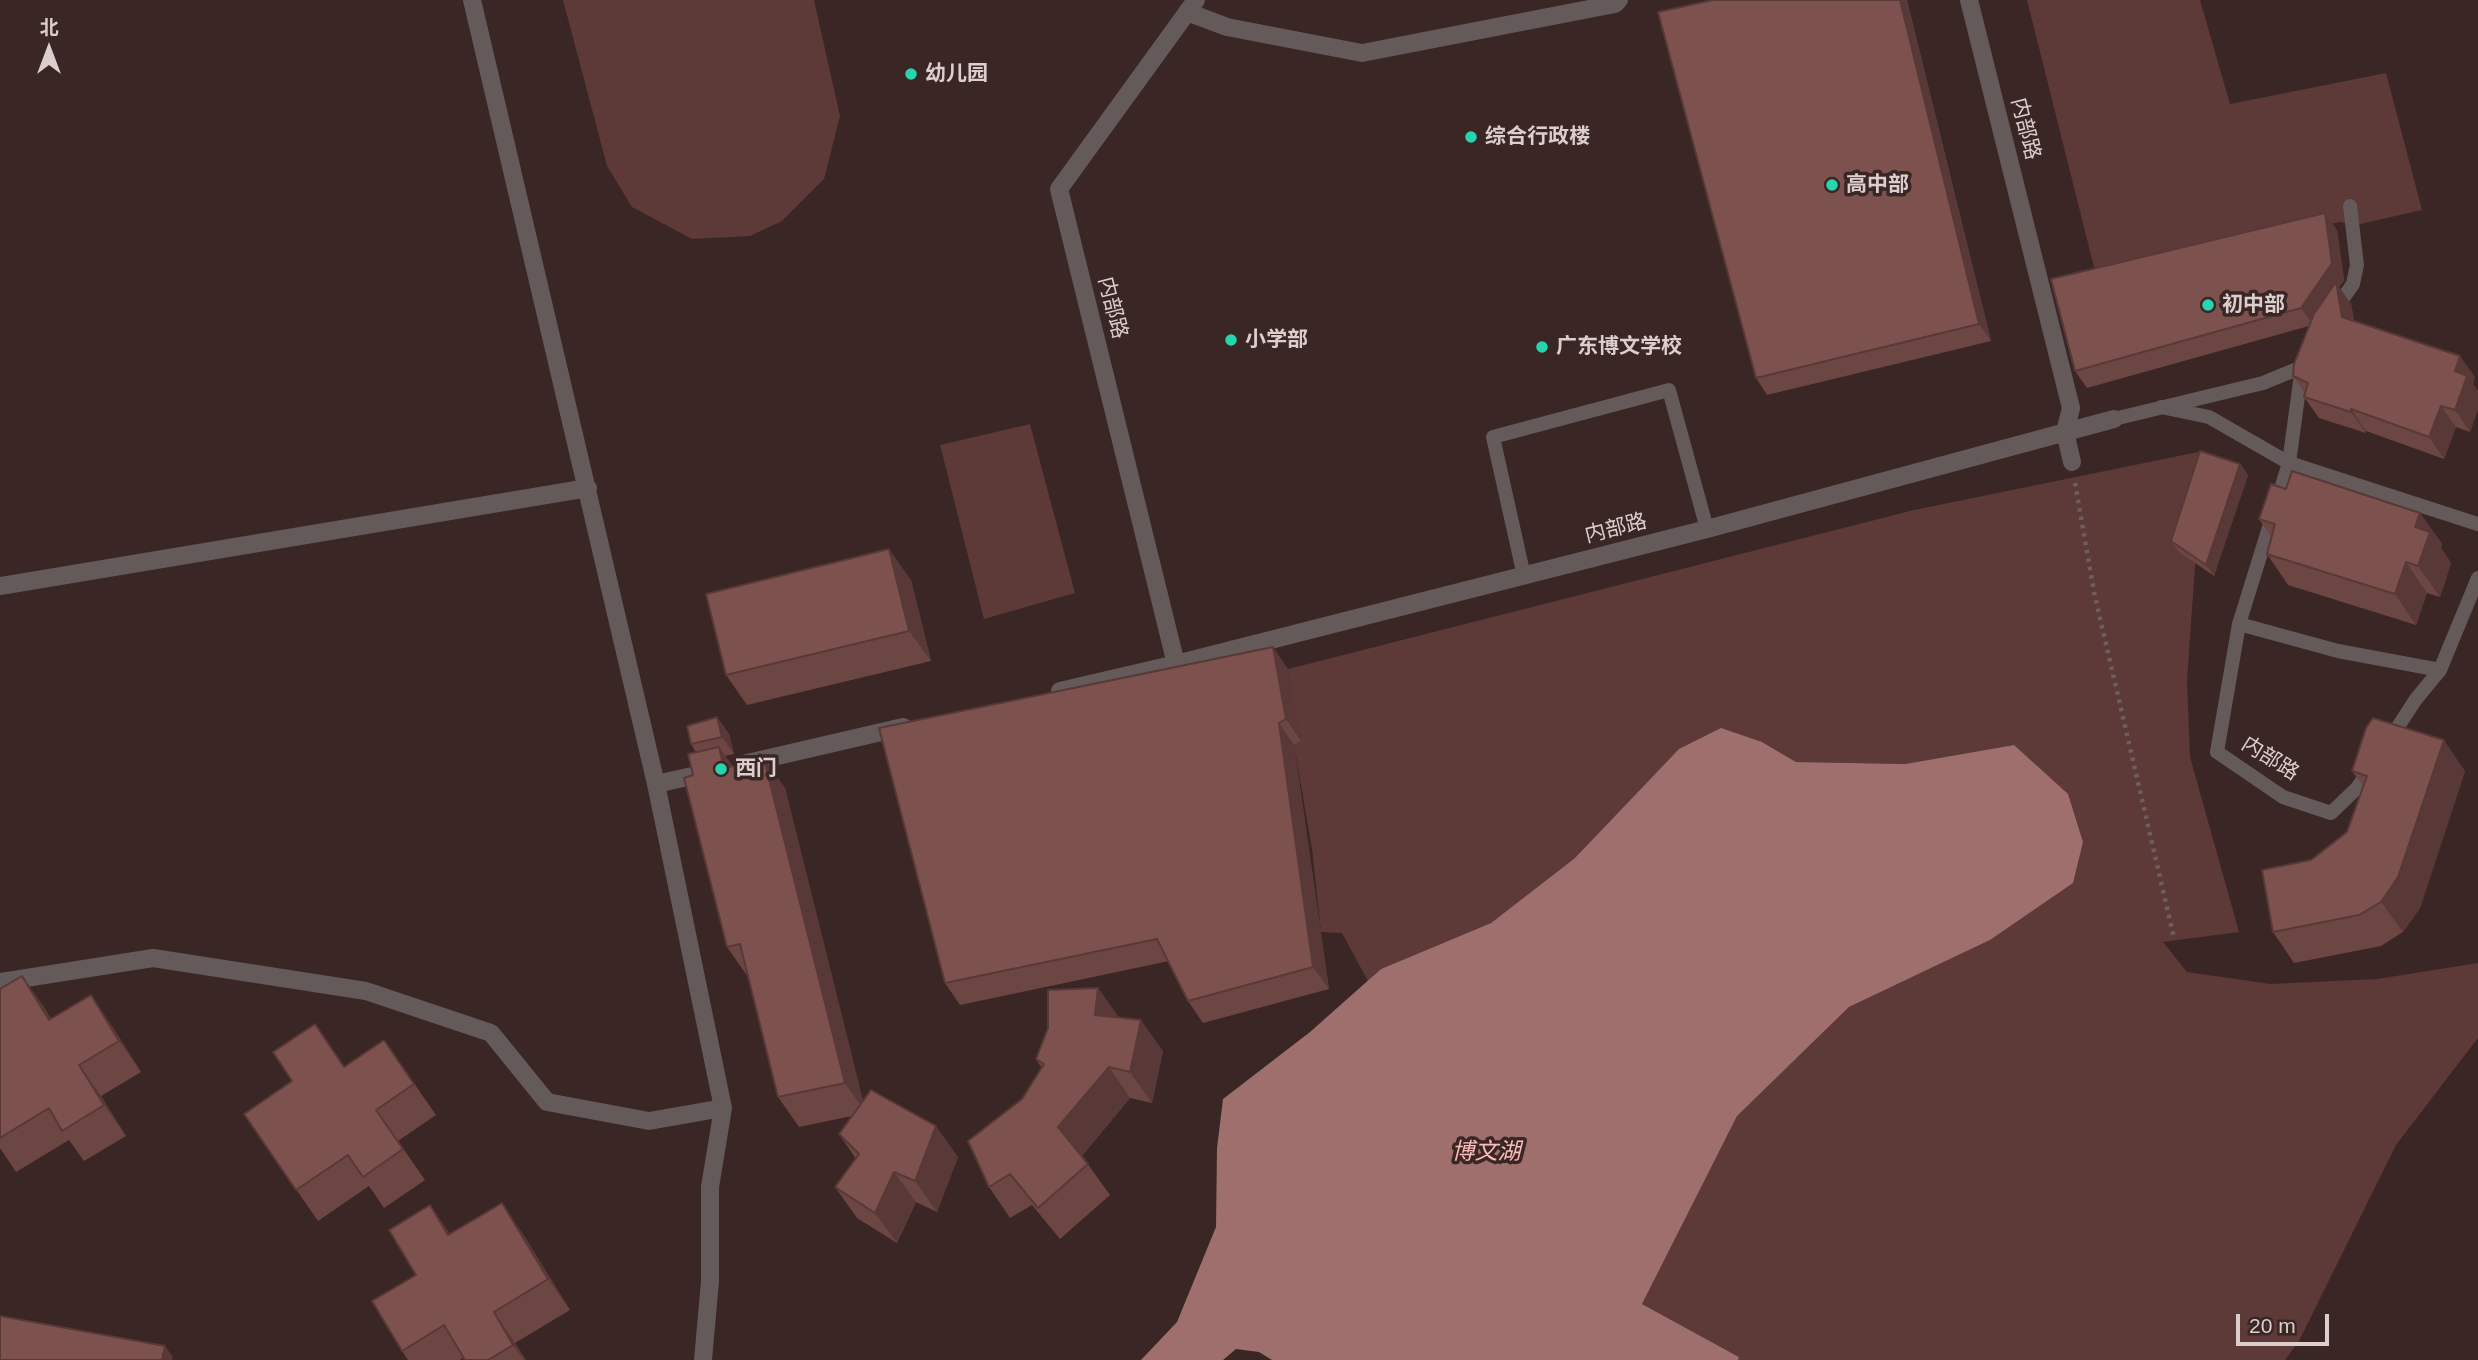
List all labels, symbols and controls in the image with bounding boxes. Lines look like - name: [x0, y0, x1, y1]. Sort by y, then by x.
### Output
- north arrow: [14, 14, 84, 84]
- text: 北: [39, 17, 59, 38]
- place label: 幼儿园: [925, 61, 988, 87]
- marker: 幼儿园: [903, 66, 919, 82]
- street label: 内部路: [2005, 95, 2045, 163]
- place label: 综合行政楼: [1485, 124, 1590, 150]
- marker: 综合行政楼: [1463, 129, 1479, 145]
- place label: 高中部: [1846, 172, 1909, 198]
- marker: 高中部: [1824, 177, 1840, 193]
- street label: 内部路: [1092, 274, 1132, 342]
- place label: 初中部: [2222, 292, 2285, 318]
- marker: 初中部: [2200, 297, 2216, 313]
- place label: 小学部: [1245, 327, 1308, 353]
- marker: 小学部: [1223, 332, 1239, 348]
- place label: 广东博文学校: [1556, 334, 1682, 360]
- marker: 广东博文学校: [1534, 339, 1550, 355]
- street label: 内部路: [1582, 509, 1650, 549]
- street label: 内部路: [2237, 732, 2303, 786]
- place label: 西门: [735, 756, 777, 782]
- marker: 西门: [713, 761, 729, 777]
- water label: 博文湖: [1452, 1139, 1520, 1167]
- scale bar: [2240, 1300, 2333, 1344]
- text: 20 m: [2249, 1314, 2296, 1337]

